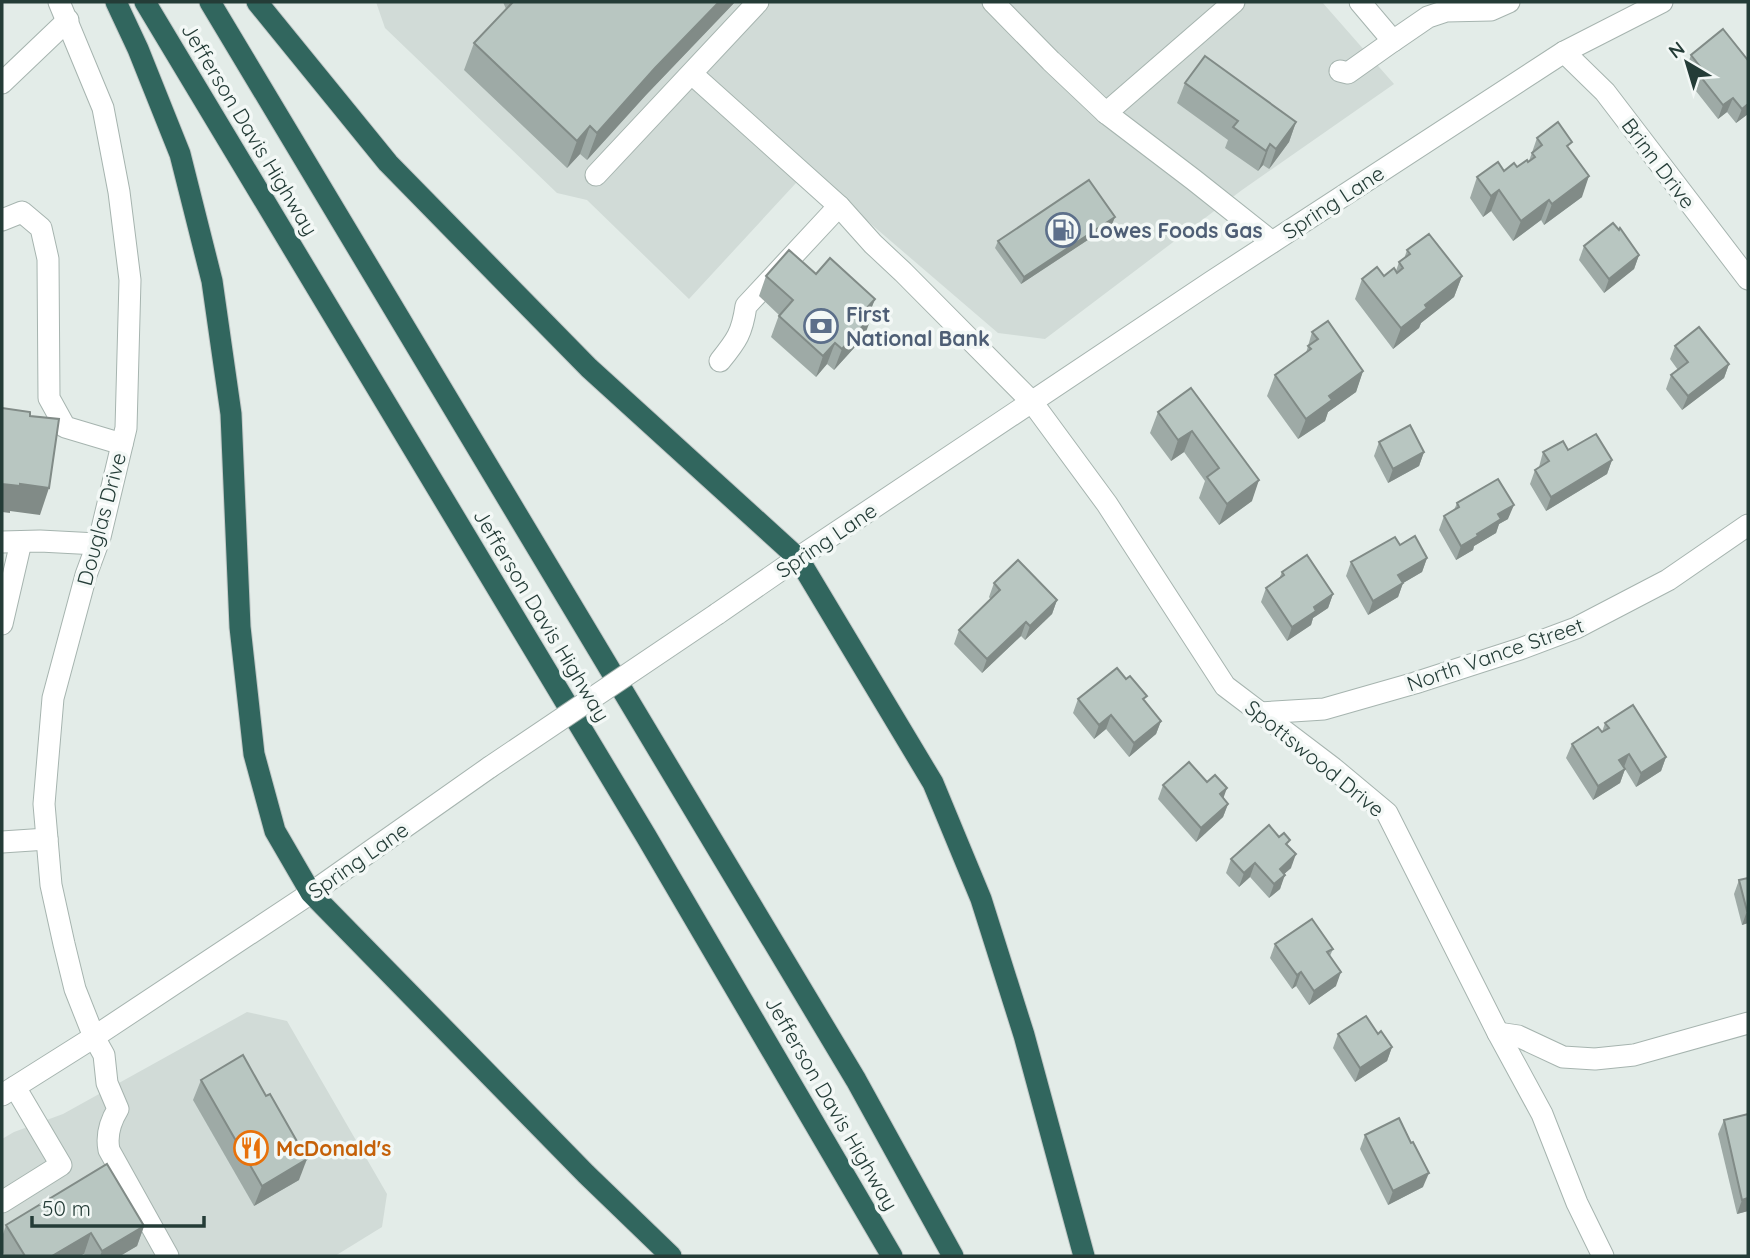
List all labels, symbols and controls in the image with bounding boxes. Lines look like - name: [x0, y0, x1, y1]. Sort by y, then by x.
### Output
- street label: Jefferson Davis Highway: [176, 18, 324, 240]
- north arrow: [1652, 28, 1722, 98]
- text: N: [1664, 36, 1689, 63]
- street label: Brinn Drive: [1616, 113, 1702, 213]
- street label: Spring Lane: [1277, 160, 1389, 244]
- fuel station icon: Lowes Foods Gas: [1044, 211, 1082, 249]
- place label: Lowes Foods Gas: [1088, 217, 1263, 243]
- place label: First National Bank: [846, 301, 990, 351]
- bank icon: First National Bank: [802, 307, 840, 345]
- street label: Douglas Drive: [71, 450, 131, 588]
- street label: Spring Lane: [771, 497, 881, 583]
- street label: Jefferson Davis Highway: [468, 504, 616, 726]
- street label: North Vance Street: [1403, 612, 1587, 696]
- street label: Spottswood Drive: [1240, 694, 1390, 822]
- street label: Spring Lane: [303, 816, 413, 904]
- street label: Jefferson Davis Highway: [760, 991, 904, 1215]
- restaurant icon: McDonald's: [232, 1129, 270, 1167]
- place label: McDonald's: [276, 1135, 391, 1161]
- scale bar: [32, 1184, 203, 1228]
- text: 50 m: [42, 1195, 91, 1221]

